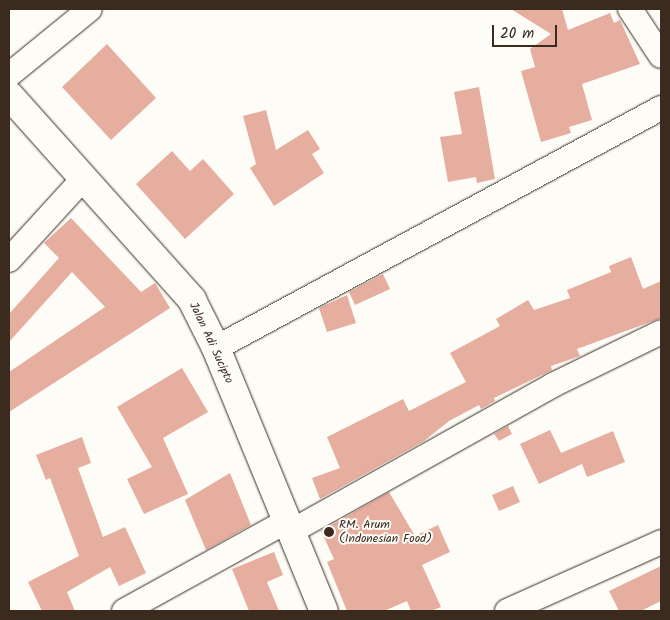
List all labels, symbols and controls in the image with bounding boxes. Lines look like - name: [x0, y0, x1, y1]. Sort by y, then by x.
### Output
- scale bar: [495, 15, 560, 47]
- text: 20 m: [500, 22, 534, 46]
- street label: Jalan Adi Sucipto: [186, 300, 236, 386]
- place label: RM. Arum (Indonesian Food): [339, 518, 432, 546]
- marker: RM. Arum (Indonesian Food): [323, 526, 335, 538]

